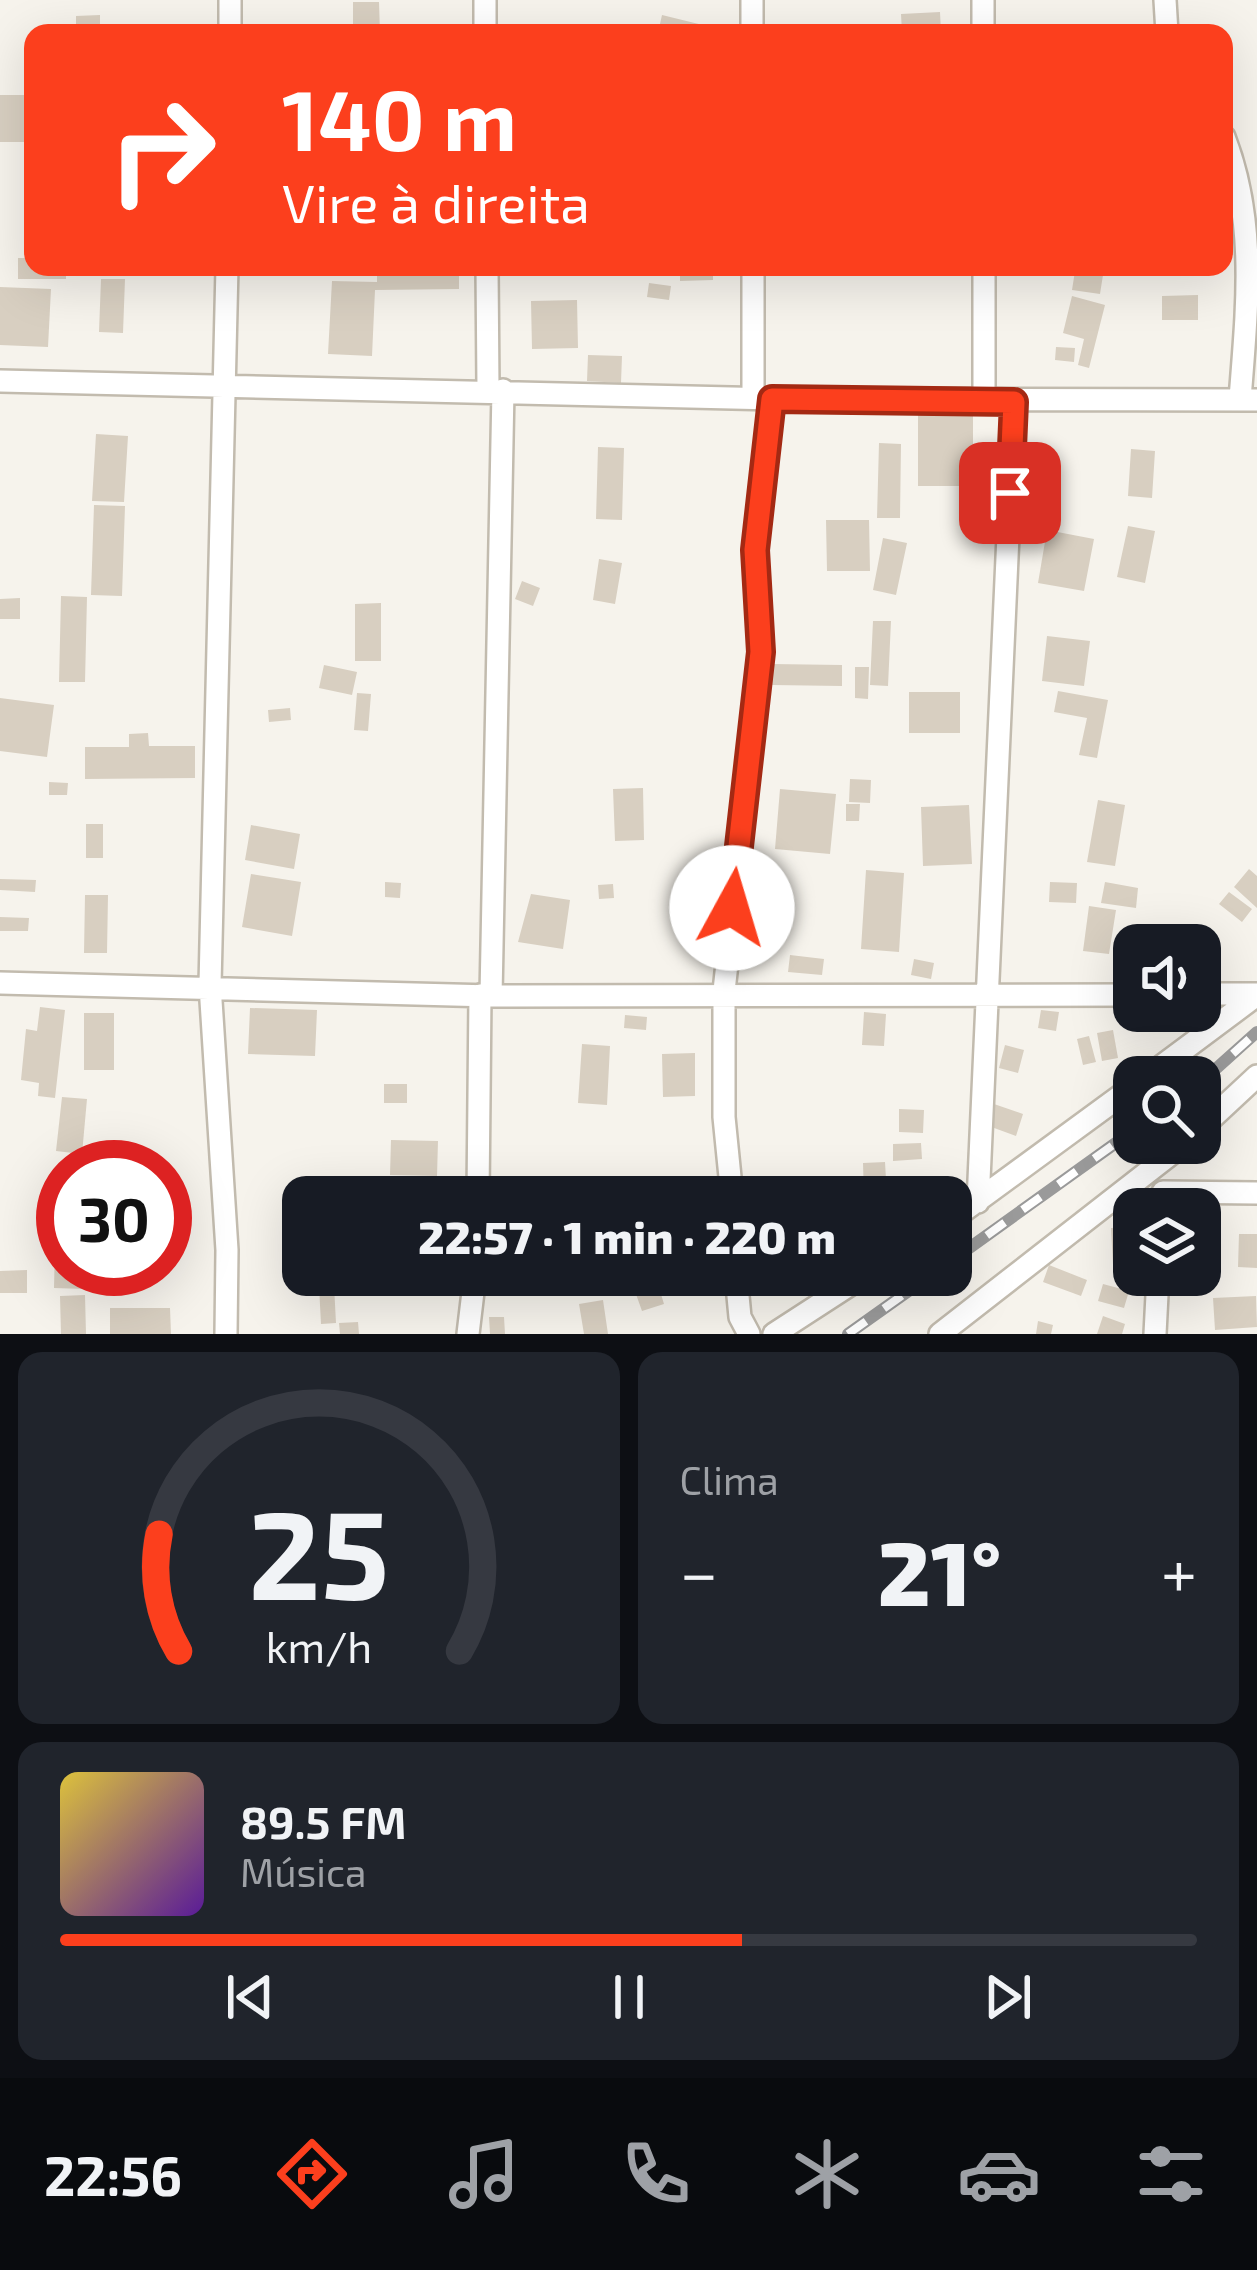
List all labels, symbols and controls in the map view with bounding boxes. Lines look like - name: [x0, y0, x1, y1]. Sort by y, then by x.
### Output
- text: 140 m: [282, 67, 517, 168]
- icon: right: [84, 72, 240, 228]
- text: Vire à direita: [282, 169, 590, 234]
- pin: [959, 442, 1061, 544]
- icon: arrive: [977, 460, 1043, 526]
- position arrow: [669, 845, 795, 971]
- map controls: [1113, 924, 1221, 1296]
- button: sound: [1113, 924, 1221, 1032]
- button: search: [1113, 1056, 1221, 1164]
- speed limit sign: 30: [36, 1140, 192, 1296]
- button: layers: [1113, 1188, 1221, 1296]
- text: 22:57 · 1 min · 220 m: [418, 1209, 836, 1263]
- text: Clima: [680, 1456, 779, 1503]
- text: 25: [248, 1475, 389, 1625]
- text: 21°: [877, 1516, 1001, 1624]
- text: −: [680, 1531, 718, 1610]
- text: +: [1161, 1531, 1197, 1610]
- text: km/h: [265, 1620, 372, 1672]
- text: 89.5 FM: [240, 1794, 406, 1848]
- text: Música: [240, 1848, 366, 1895]
- icon: previous: [217, 1964, 283, 2030]
- icon: pause: [596, 1964, 662, 2030]
- icon: next: [975, 1964, 1041, 2030]
- icon: directions: [270, 2132, 354, 2216]
- icon: music: [442, 2132, 526, 2216]
- icon: phone: [614, 2132, 698, 2216]
- icon: climate: [785, 2132, 869, 2216]
- icon: car: [957, 2132, 1041, 2216]
- icon: filters: [1129, 2132, 1213, 2216]
- text: 22:56: [44, 2142, 182, 2207]

